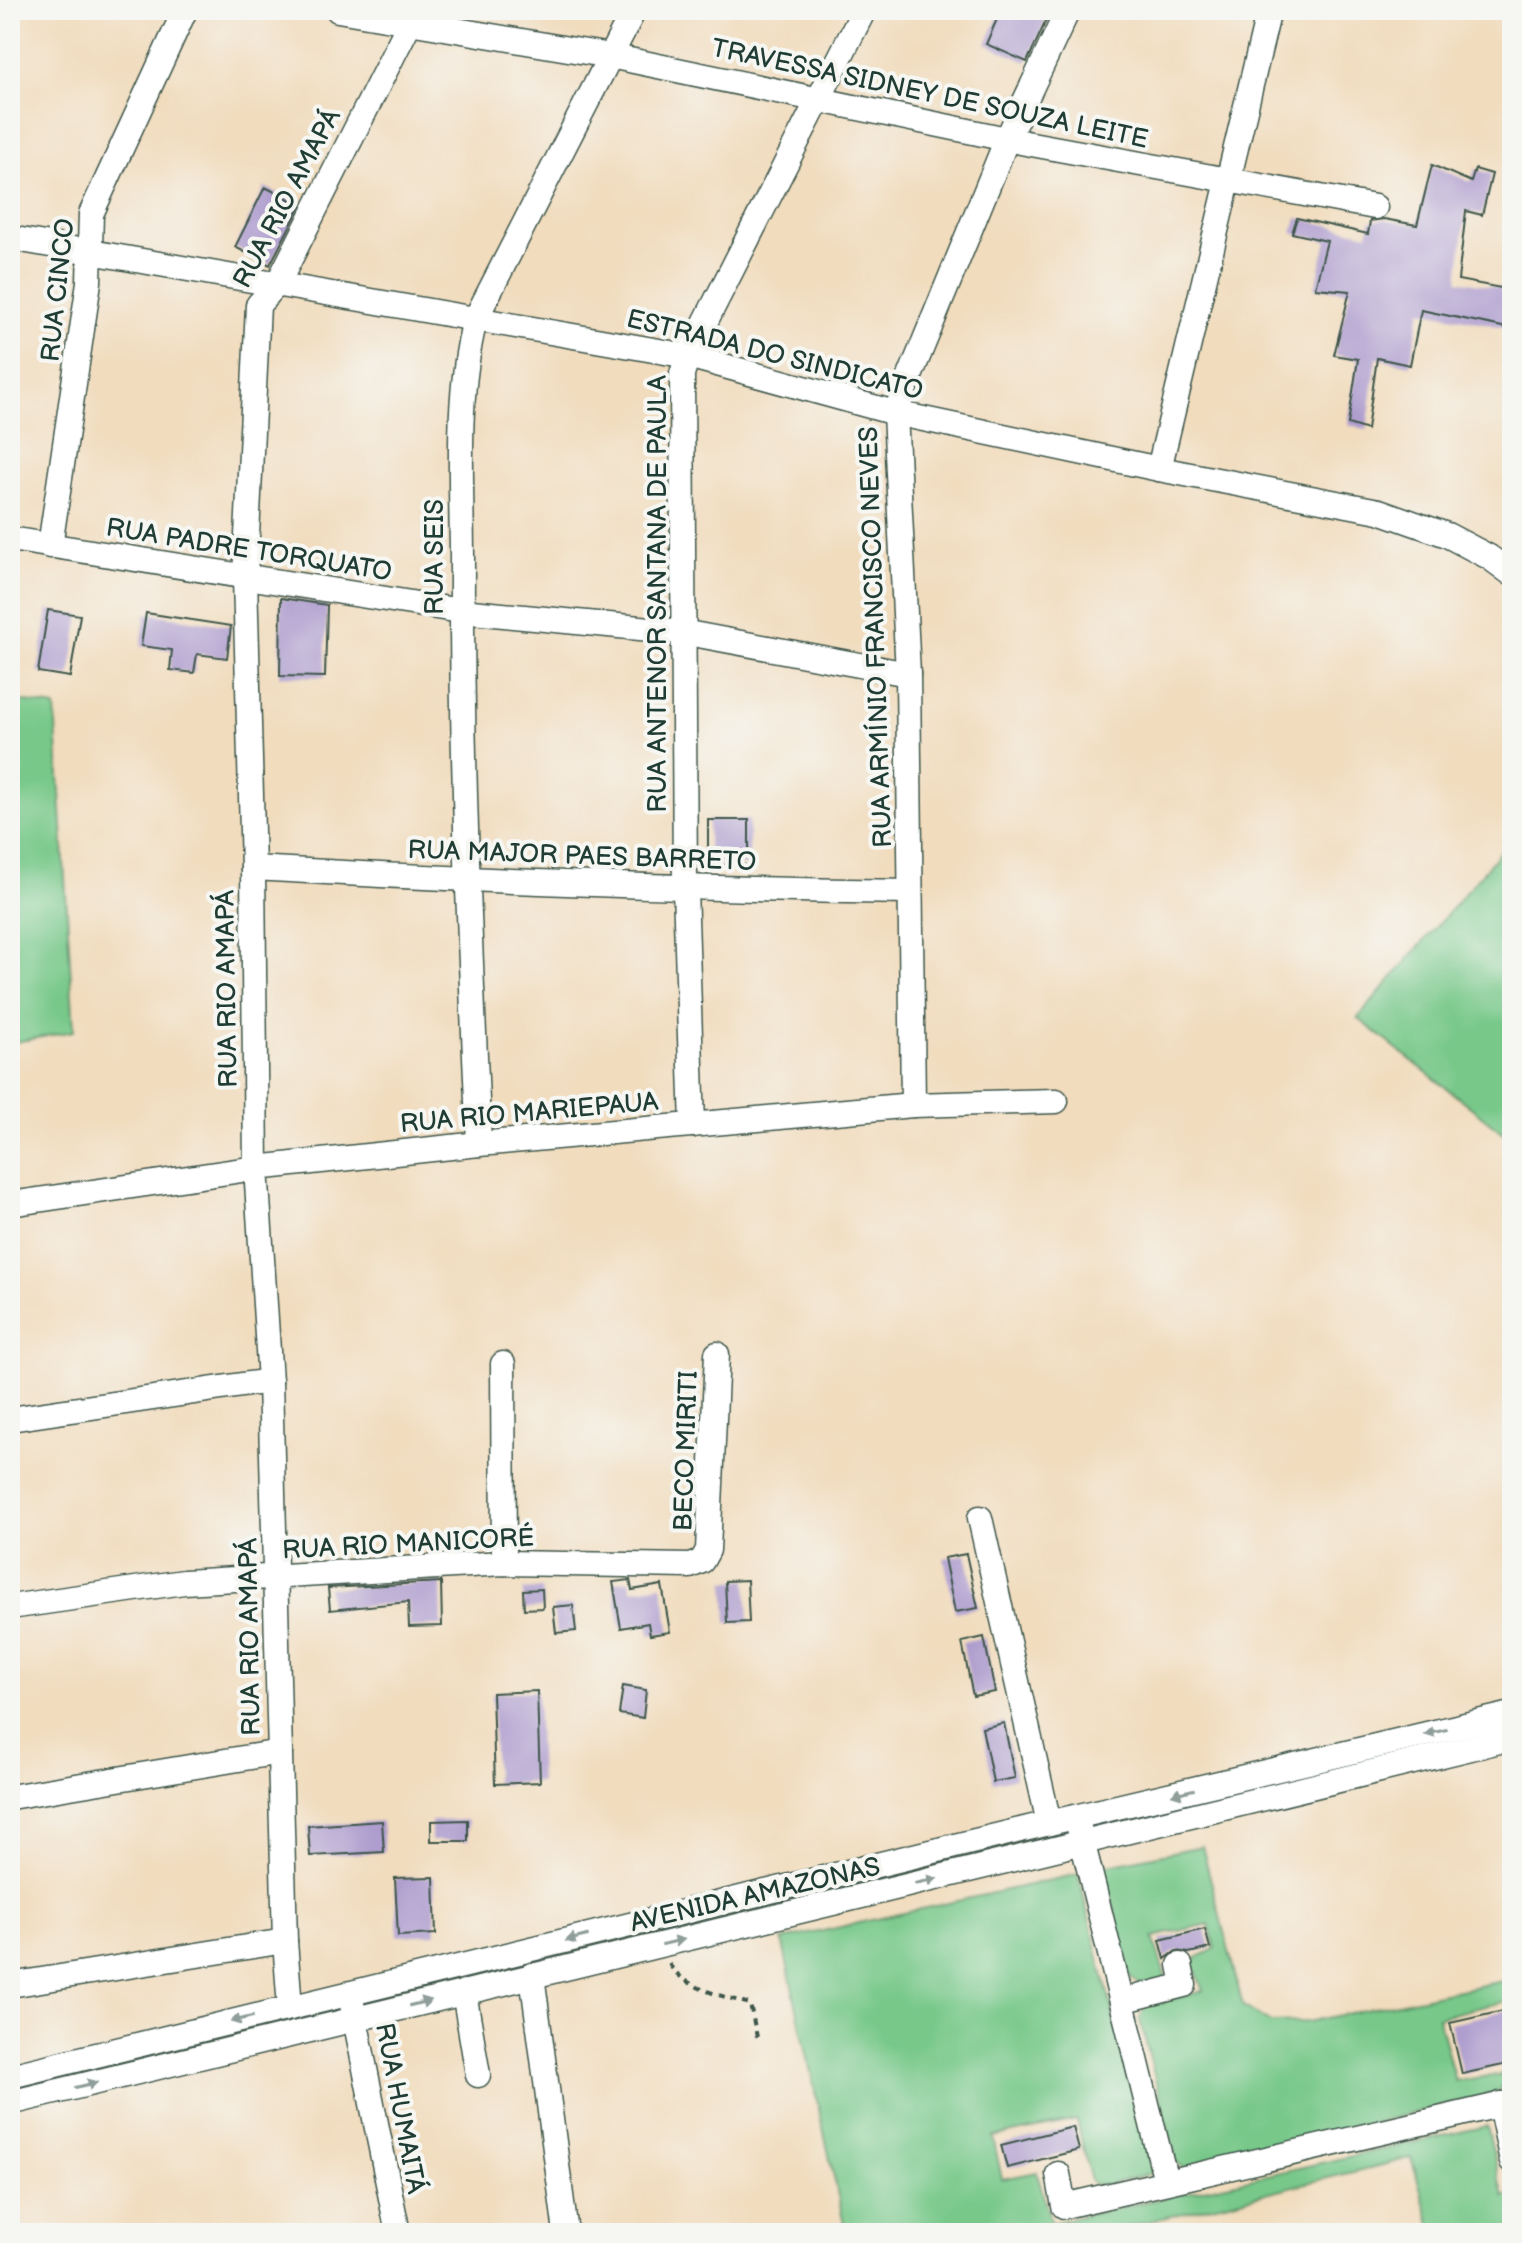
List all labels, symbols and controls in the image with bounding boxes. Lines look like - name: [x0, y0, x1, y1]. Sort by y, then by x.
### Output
- street label: TRAVESSA SIDNEY DE SOUZA LEITE: [709, 33, 1151, 156]
- street label: RUA RIO AMAPÁ: [225, 102, 348, 293]
- street label: RUA CINCO: [36, 217, 81, 363]
- street label: ESTRADA DO SINDICATO: [623, 304, 926, 407]
- street label: RUA ANTENOR SANTANA DE PAULA: [643, 375, 674, 813]
- street label: RUA ARMÍNIO FRANCISCO NEVES: [852, 426, 899, 848]
- street label: RUA SEIS: [420, 499, 451, 615]
- street label: RUA PADRE TORQUATO: [104, 513, 394, 588]
- street label: RUA MAJOR PAES BARRETO: [407, 835, 757, 878]
- street label: RUA RIO AMAPÁ: [208, 889, 245, 1088]
- street label: RUA RIO MARIEPAUA: [399, 1087, 660, 1140]
- street label: BECO MIRITI: [668, 1370, 705, 1532]
- street label: RUA RIO MANICORÉ: [281, 1521, 535, 1567]
- street label: RUA RIO AMAPÁ: [231, 1537, 268, 1736]
- one-way arrow: [1424, 1726, 1449, 1738]
- one-way arrow: [1171, 1787, 1196, 1799]
- street label: AVENIDA AMAZONAS: [627, 1852, 883, 1939]
- one-way arrow: [913, 1875, 938, 1887]
- one-way arrow: [564, 1932, 589, 1945]
- one-way arrow: [660, 1935, 685, 1948]
- one-way arrow: [408, 1997, 433, 2009]
- one-way arrow: [230, 2014, 255, 2026]
- street label: RUA HUMAITÁ: [368, 2020, 433, 2197]
- one-way arrow: [74, 2078, 99, 2091]

